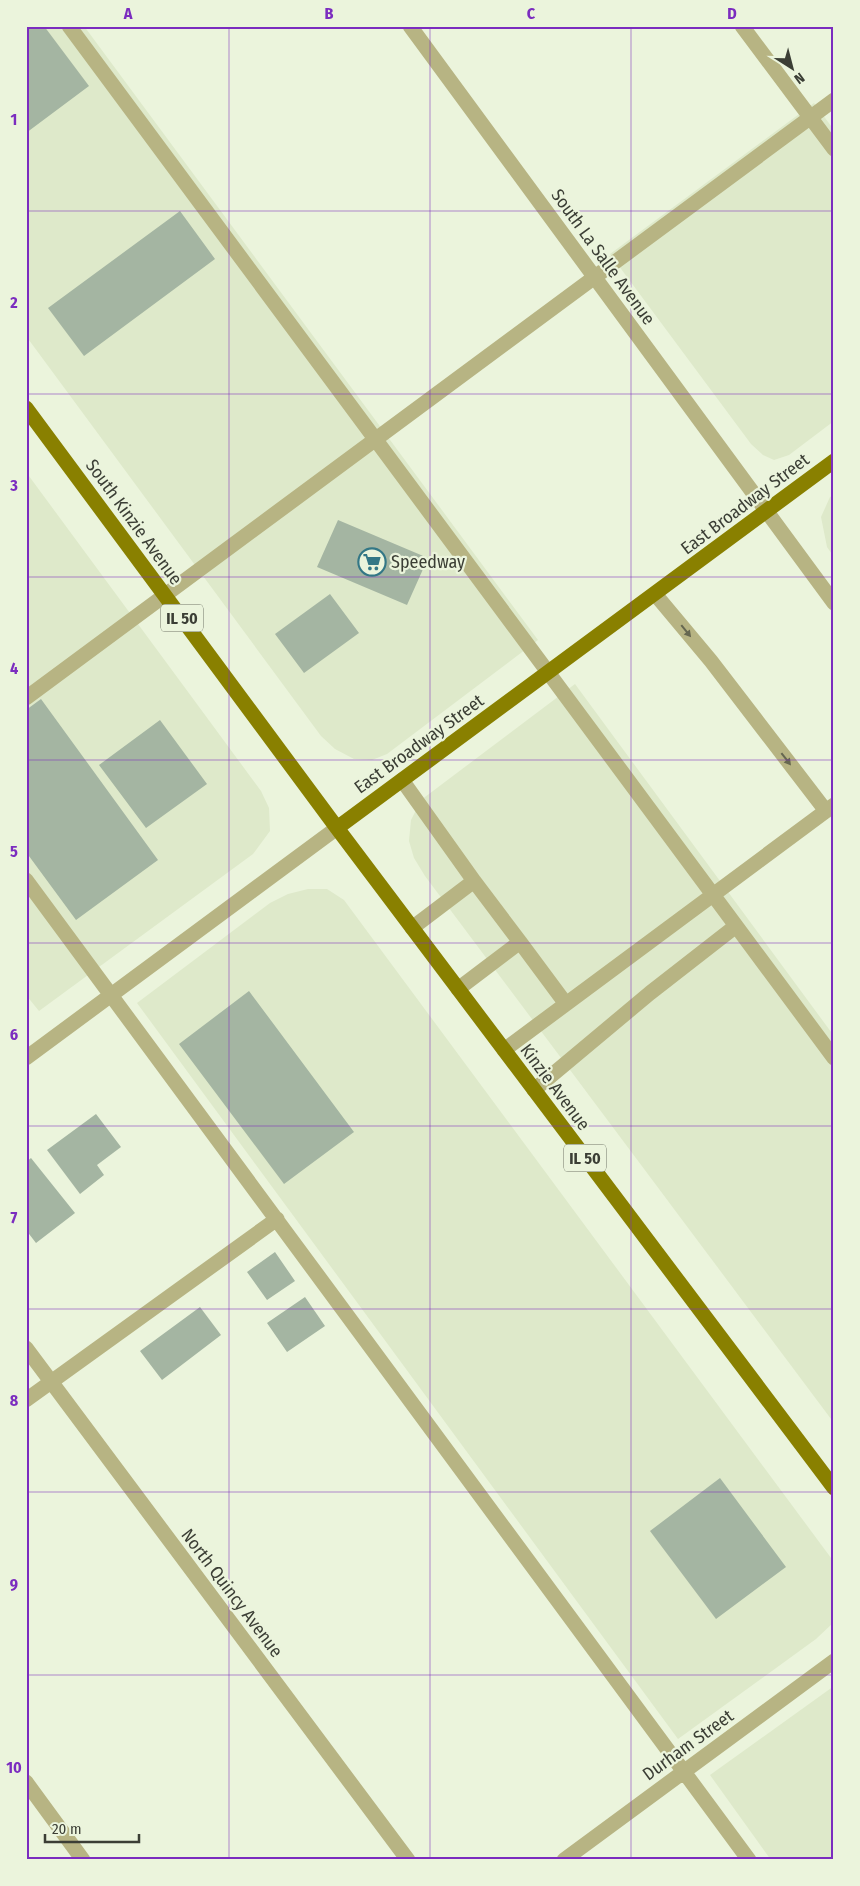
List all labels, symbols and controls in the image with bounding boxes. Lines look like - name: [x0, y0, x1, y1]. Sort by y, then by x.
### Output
- text: A: [123, 4, 133, 23]
- text: B: [325, 4, 334, 23]
- text: C: [527, 4, 536, 23]
- text: D: [727, 4, 737, 23]
- north arrow: [768, 42, 818, 92]
- text: N: [791, 69, 808, 87]
- text: 1: [11, 110, 17, 129]
- street label: South La Salle Avenue: [546, 185, 660, 329]
- text: 2: [9, 293, 18, 312]
- street label: East Broadway Street: [677, 449, 814, 559]
- street label: South Kinzie Avenue: [81, 455, 187, 589]
- text: 3: [9, 476, 18, 495]
- supermarket icon: Speedway: [357, 547, 387, 577]
- place label: Speedway: [391, 551, 465, 573]
- road number: IL 50: [161, 604, 203, 632]
- one-way arrow: [681, 624, 692, 637]
- text: 4: [10, 659, 18, 678]
- street label: East Broadway Street: [350, 690, 488, 798]
- one-way arrow: [781, 752, 792, 765]
- text: 5: [10, 842, 18, 861]
- text: 6: [10, 1025, 18, 1044]
- street label: Kinzie Avenue: [515, 1039, 595, 1135]
- road number: IL 50: [564, 1144, 606, 1172]
- text: 7: [11, 1208, 18, 1227]
- text: 8: [10, 1391, 19, 1410]
- street label: North Quincy Avenue: [177, 1524, 288, 1662]
- text: 9: [10, 1575, 18, 1594]
- street label: Durham Street: [638, 1705, 738, 1785]
- text: 10: [6, 1758, 22, 1777]
- scale bar: [45, 1811, 139, 1843]
- text: 20 m: [52, 1820, 82, 1838]

